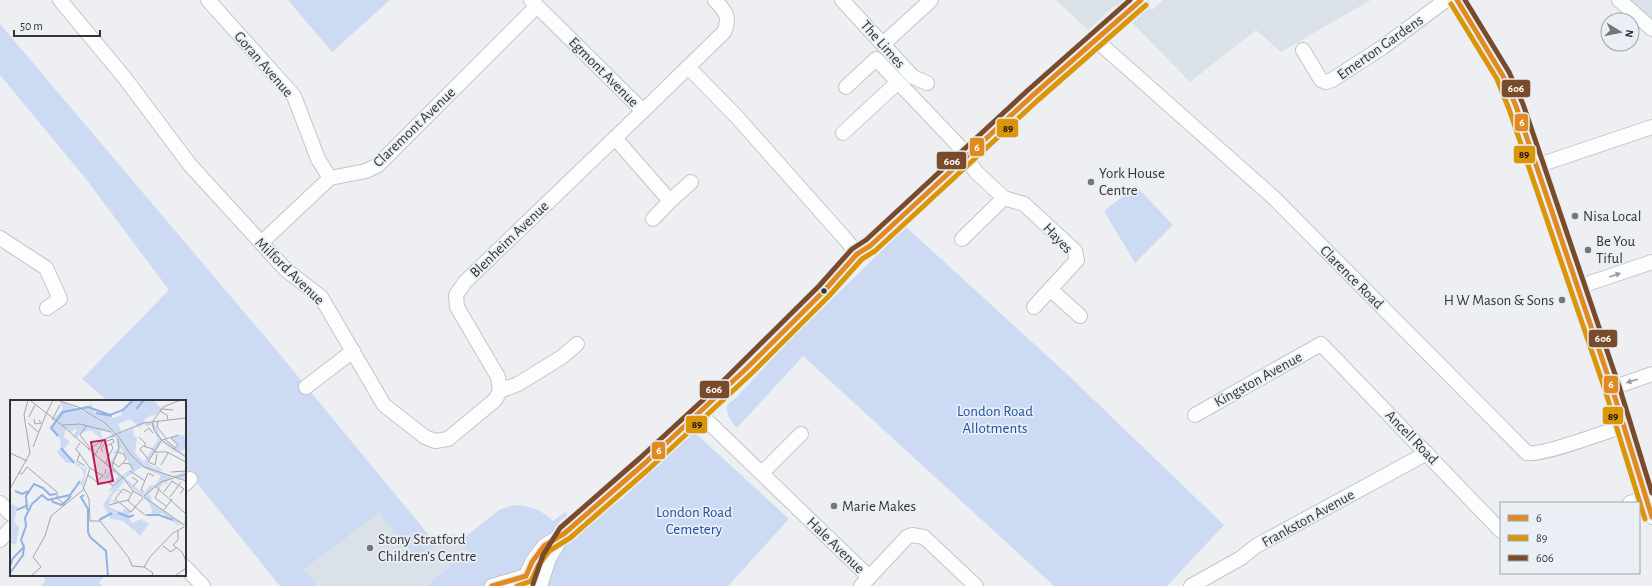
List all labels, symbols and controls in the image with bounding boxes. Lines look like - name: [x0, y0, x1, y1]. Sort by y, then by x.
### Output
- scale bar: [14, 12, 100, 38]
- street label: Emerton Gardens: [1335, 12, 1426, 83]
- north arrow: [1600, 12, 1640, 52]
- street label: The Limes: [857, 17, 908, 71]
- text: 50 m: [20, 20, 43, 32]
- street label: Goran Avenue: [231, 29, 296, 100]
- text: N: [1623, 29, 1635, 38]
- street label: Egmont Avenue: [566, 35, 641, 110]
- line badge: 606: [1501, 79, 1531, 98]
- text: 606: [1508, 83, 1524, 94]
- street label: Claremont Avenue: [370, 84, 458, 170]
- line badge: 6: [1514, 113, 1529, 132]
- text: 6: [1519, 117, 1525, 128]
- line badge: 89: [996, 118, 1019, 138]
- text: 89: [1003, 123, 1013, 134]
- line badge: 6: [969, 137, 985, 157]
- text: 6: [974, 142, 980, 153]
- line badge: 89: [1513, 145, 1536, 164]
- text: 89: [1519, 149, 1529, 160]
- line badge: 606: [936, 151, 967, 170]
- text: 606: [944, 156, 960, 167]
- place label: York House Centre: [1099, 166, 1165, 198]
- marker: York House Centre: [1086, 177, 1096, 187]
- street label: Blenheim Avenue: [467, 198, 552, 281]
- place label: Nisa Local: [1583, 209, 1642, 224]
- marker: Nisa Local: [1570, 211, 1580, 221]
- street label: Hayes: [1040, 220, 1075, 256]
- place label: Be You Tiful: [1596, 234, 1636, 266]
- street label: Milford Avenue: [252, 235, 327, 308]
- street label: Clarence Road: [1317, 243, 1386, 312]
- marker: Be You Tiful: [1583, 245, 1593, 255]
- one-way arrow: [1609, 272, 1621, 278]
- unlabelled marker: [819, 286, 829, 296]
- place label: H W Mason & Sons: [1444, 293, 1554, 308]
- marker: H W Mason & Sons: [1557, 295, 1567, 305]
- line badge: 606: [1588, 329, 1618, 348]
- text: 606: [1595, 333, 1611, 344]
- street label: Kingston Avenue: [1212, 349, 1305, 410]
- line badge: 6: [1603, 375, 1619, 394]
- one-way arrow: [1625, 378, 1637, 384]
- text: 6: [1608, 379, 1614, 390]
- line badge: 606: [699, 380, 730, 399]
- text: 606: [706, 384, 722, 395]
- inset map: [10, 400, 186, 576]
- park label: London Road Allotments: [957, 404, 1033, 436]
- line badge: 89: [1602, 406, 1624, 425]
- street label: Ancell Road: [1382, 407, 1441, 467]
- text: 89: [1608, 411, 1618, 422]
- line badge: 89: [685, 415, 708, 434]
- text: 89: [692, 419, 702, 430]
- line badge: 6: [651, 441, 666, 460]
- text: 6: [656, 445, 662, 456]
- street label: Frankston Avenue: [1259, 487, 1357, 550]
- place label: Marie Makes: [842, 499, 916, 514]
- marker: Marie Makes: [829, 501, 839, 511]
- legend: [1500, 502, 1640, 574]
- park label: London Road Cemetery: [656, 505, 732, 537]
- text: 6: [1536, 512, 1542, 524]
- street label: Hale Avenue: [804, 514, 867, 576]
- place label: Stony Stratford Children’s Centre: [378, 532, 477, 564]
- text: 89: [1536, 532, 1548, 544]
- marker: Stony Stratford Children’s Centre: [365, 543, 375, 553]
- text: 606: [1536, 552, 1554, 564]

